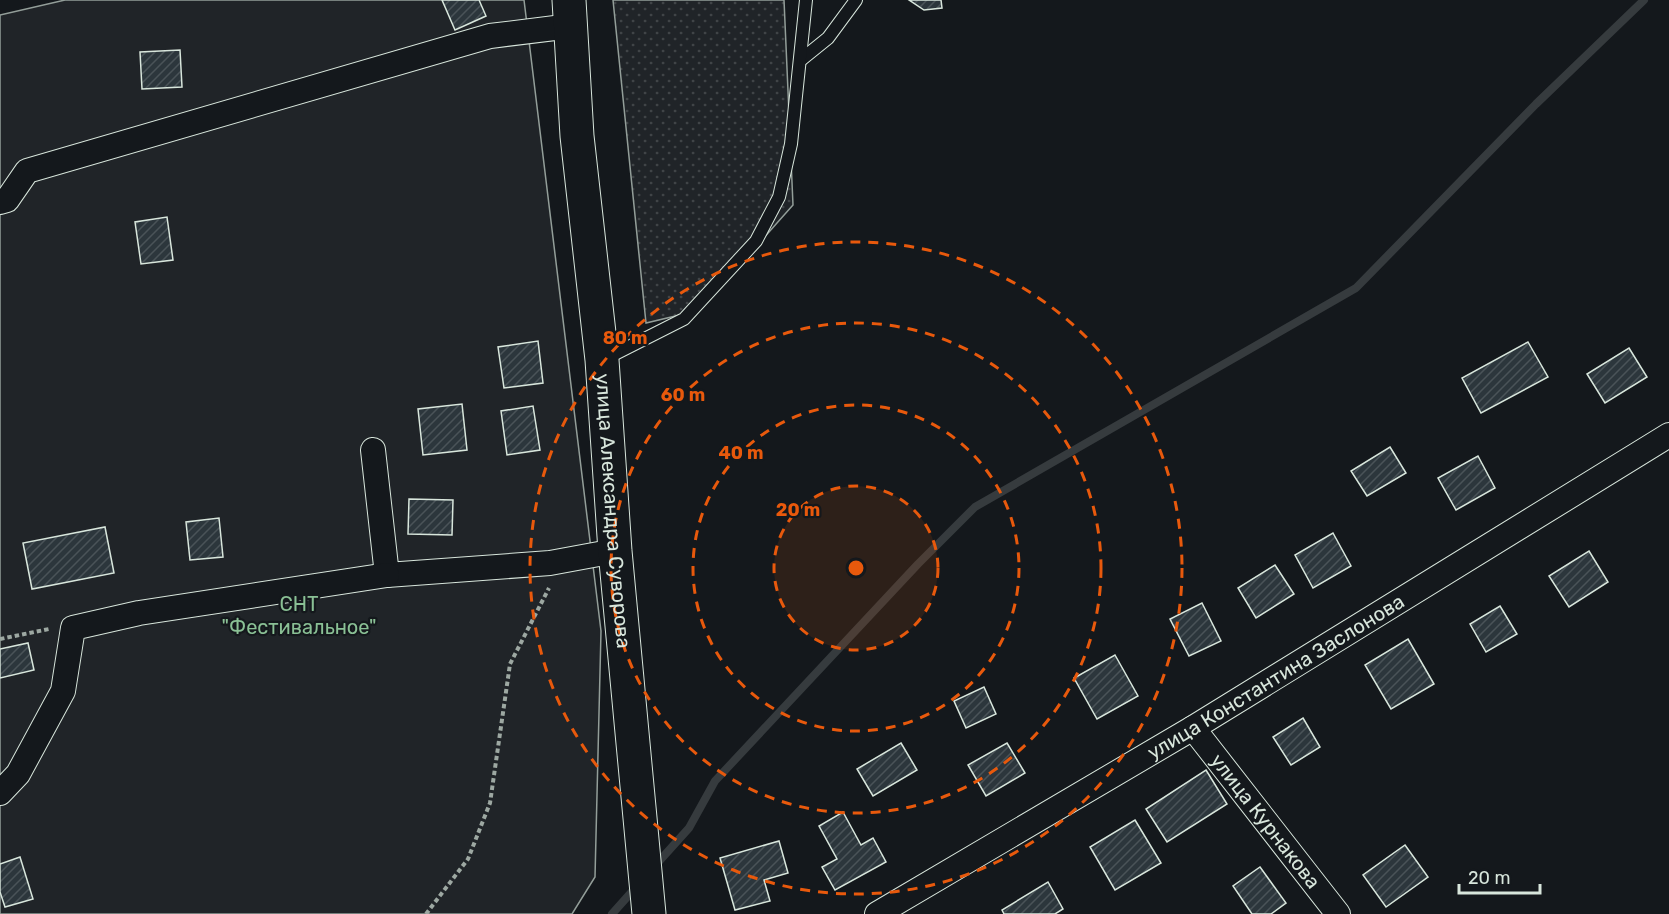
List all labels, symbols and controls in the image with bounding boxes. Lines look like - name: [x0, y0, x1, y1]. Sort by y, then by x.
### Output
- text: 80 m: [603, 327, 647, 349]
- street label: улица Александра Суворова: [591, 373, 636, 650]
- text: 60 m: [661, 384, 705, 406]
- text: 40 m: [719, 442, 763, 464]
- text: 20 m: [776, 499, 820, 521]
- centre of rings: [846, 558, 866, 578]
- street label: улица Константина Заслонова: [1143, 589, 1409, 764]
- park label: СНТ "Фестивальное": [222, 592, 376, 639]
- street label: улица Курнакова: [1206, 749, 1326, 893]
- scale bar: [1459, 857, 1540, 895]
- text: 20 m: [1468, 867, 1510, 889]

